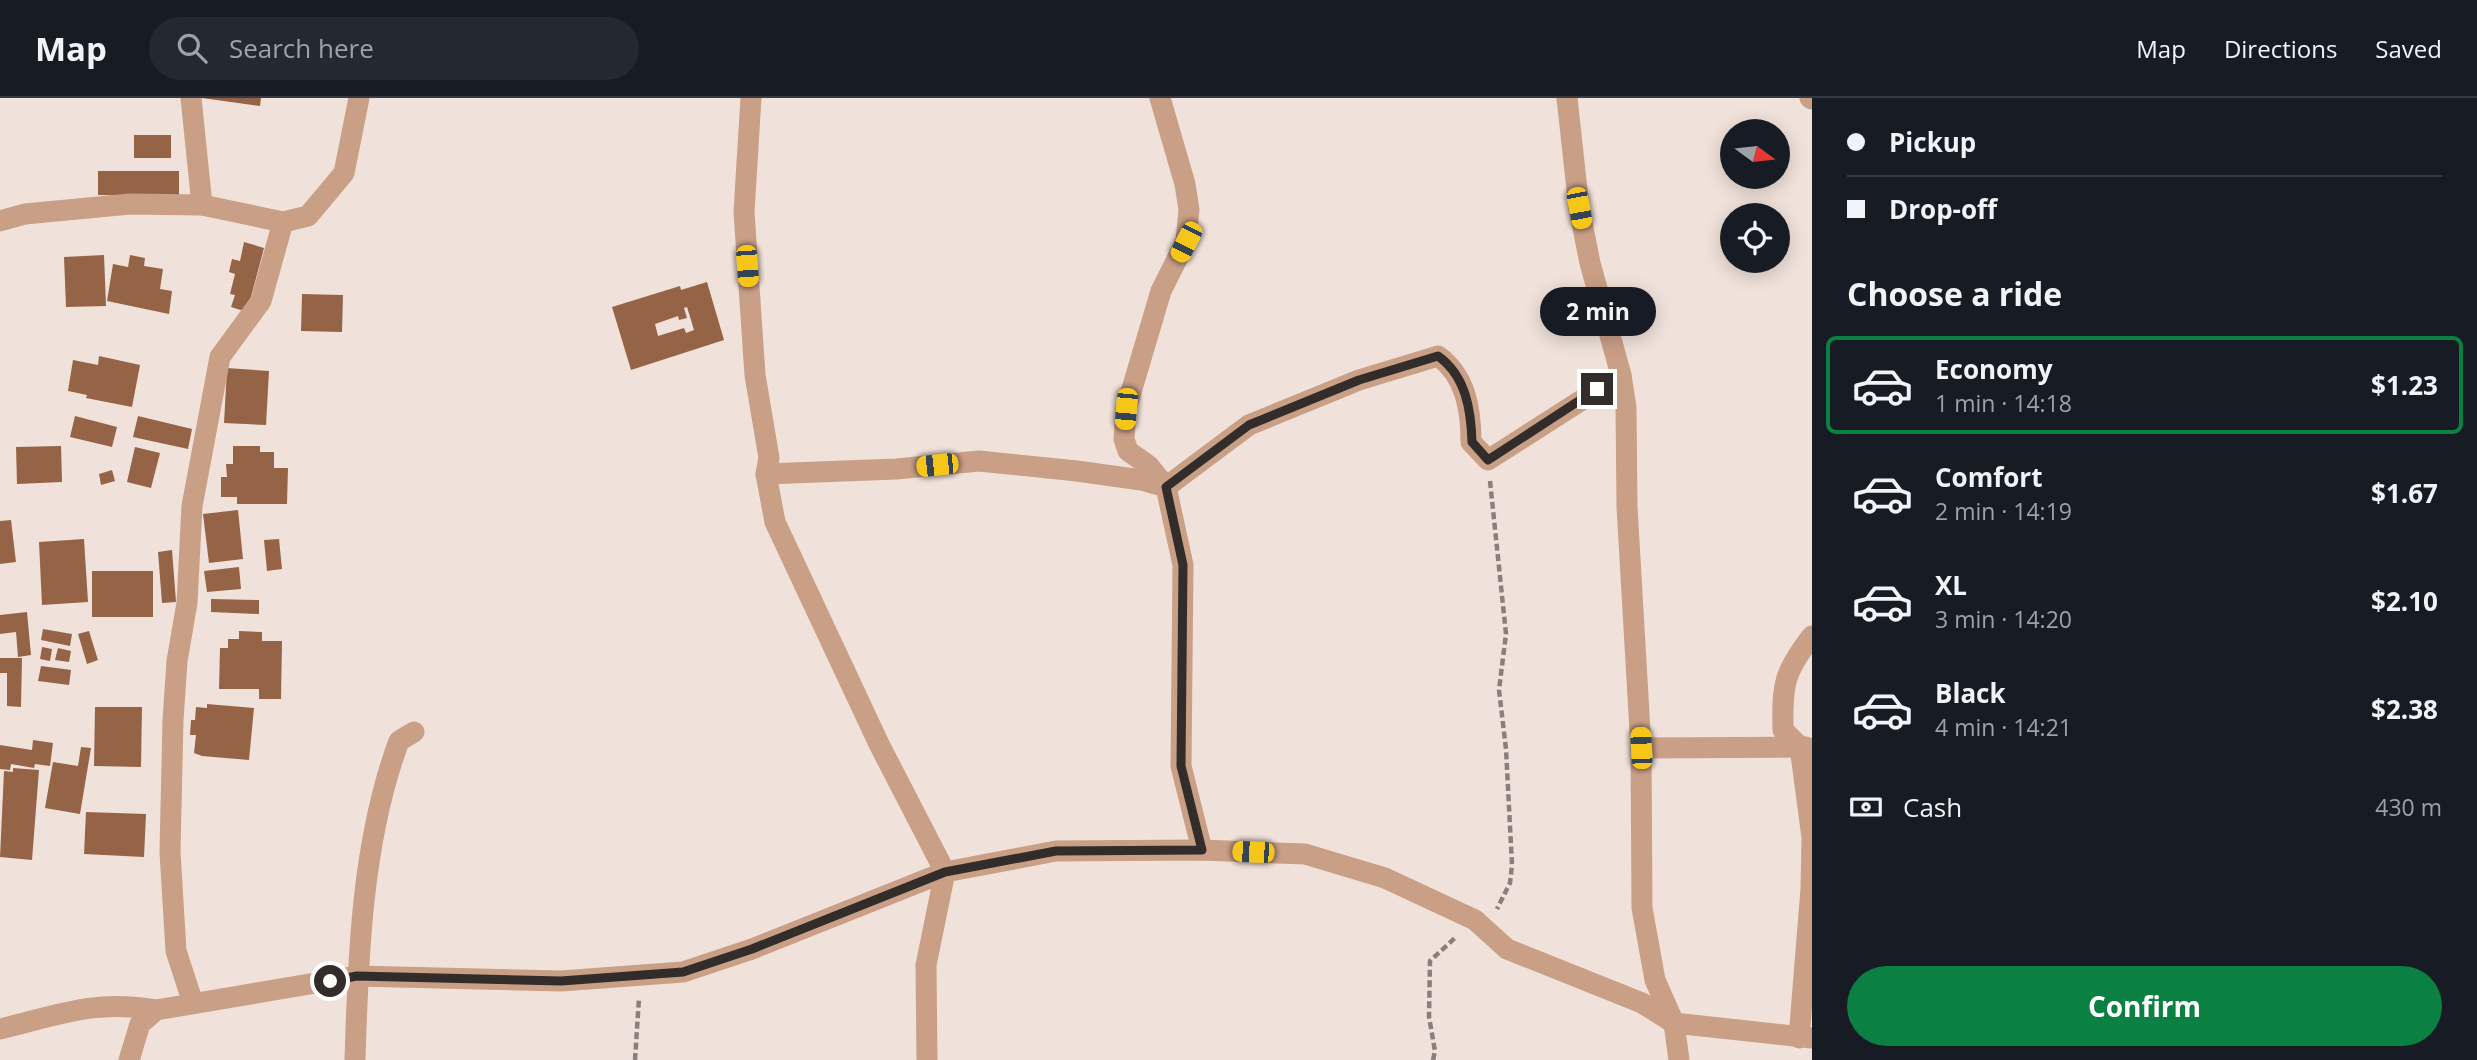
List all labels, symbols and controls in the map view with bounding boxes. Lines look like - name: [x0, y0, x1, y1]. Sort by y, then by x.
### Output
- search box: [149, 17, 639, 80]
- text: Map: [35, 26, 107, 71]
- icon: search: [173, 29, 211, 67]
- text: Search here: [229, 30, 374, 66]
- text: Map: [2136, 32, 2186, 65]
- text: Directions: [2224, 32, 2337, 65]
- text: Saved: [2375, 32, 2442, 65]
- north arrow: [1720, 119, 1790, 189]
- map controls: [1720, 119, 1790, 273]
- text: Pickup: [1889, 124, 1976, 160]
- car: [1565, 185, 1594, 231]
- text: Drop-off: [1889, 191, 1997, 227]
- button: locate: [1720, 203, 1790, 273]
- car: [1168, 219, 1205, 265]
- car: [736, 244, 759, 288]
- text: Choose a ride: [1847, 272, 2062, 315]
- callout: 2 min: [1539, 288, 1655, 336]
- text: 2 min: [1566, 295, 1630, 327]
- text: Economy: [1935, 351, 2053, 387]
- icon: car: [1851, 354, 1914, 417]
- text: $1.23: [2371, 367, 2438, 403]
- route end: [1581, 373, 1613, 405]
- car: [1114, 387, 1139, 431]
- text: 1 min · 14:18: [1935, 387, 2072, 419]
- car: [916, 452, 959, 478]
- text: Comfort: [1935, 459, 2042, 495]
- icon: car: [1851, 462, 1914, 525]
- text: $1.67: [2371, 475, 2438, 511]
- text: 2 min · 14:19: [1935, 495, 2072, 527]
- text: XL: [1935, 567, 1967, 603]
- icon: car: [1851, 570, 1914, 633]
- text: $2.10: [2371, 583, 2438, 619]
- text: 3 min · 14:20: [1935, 603, 2072, 635]
- text: Black: [1935, 675, 2006, 711]
- icon: car: [1851, 678, 1914, 741]
- text: $2.38: [2371, 691, 2438, 727]
- text: 4 min · 14:21: [1935, 711, 2072, 743]
- car: [1630, 726, 1653, 770]
- icon: cash: [1847, 788, 1885, 826]
- text: Cash: [1903, 789, 1962, 825]
- text: 430 m: [2375, 791, 2442, 823]
- car: [1232, 841, 1275, 863]
- route start: [314, 965, 346, 997]
- button: Confirm: [1847, 966, 2442, 1046]

